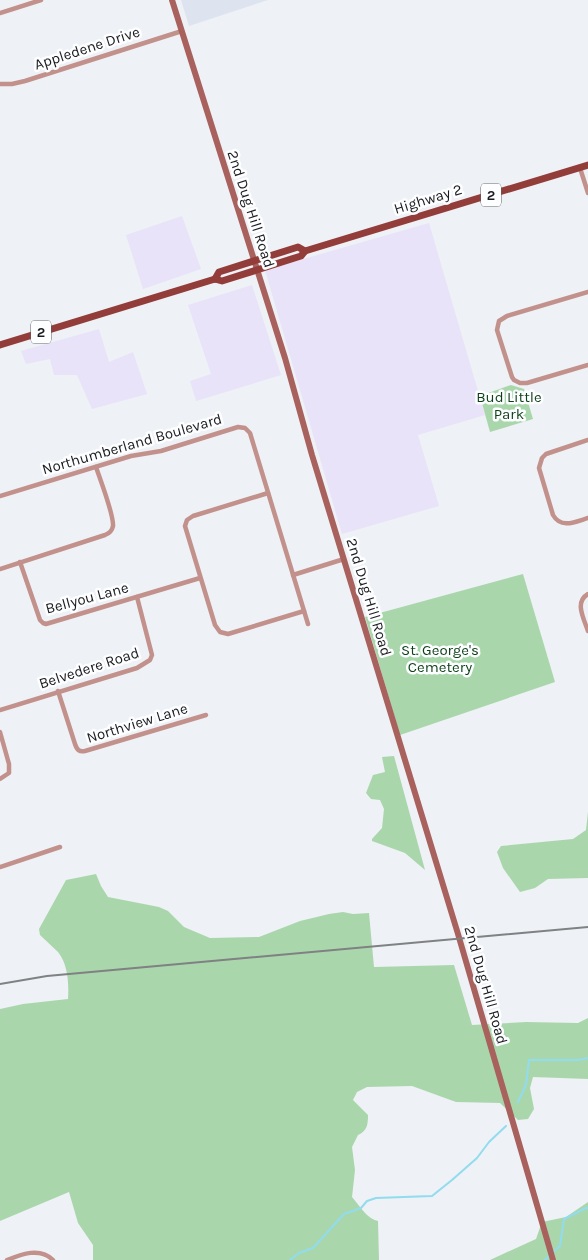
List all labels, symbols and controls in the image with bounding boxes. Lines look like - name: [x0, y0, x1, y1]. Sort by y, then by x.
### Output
- street label: Appledene Drive: [32, 22, 142, 74]
- street label: 2nd Dug Hill Road: [224, 148, 278, 270]
- street label: Highway 2: [392, 180, 464, 218]
- road number: 2: [481, 184, 501, 206]
- road number: 2: [31, 321, 51, 344]
- park label: Bud Little Park: [476, 388, 542, 423]
- street label: Northumberland Boulevard: [40, 410, 224, 478]
- street label: 2nd Dug Hill Road: [343, 536, 395, 658]
- street label: Bellyou Lane: [43, 578, 131, 618]
- park label: St. George's Cemetery: [401, 641, 479, 676]
- street label: Belvedere Road: [37, 643, 141, 693]
- street label: Northview Lane: [84, 699, 190, 747]
- street label: 2nd Dug Hill Road: [461, 924, 511, 1046]

